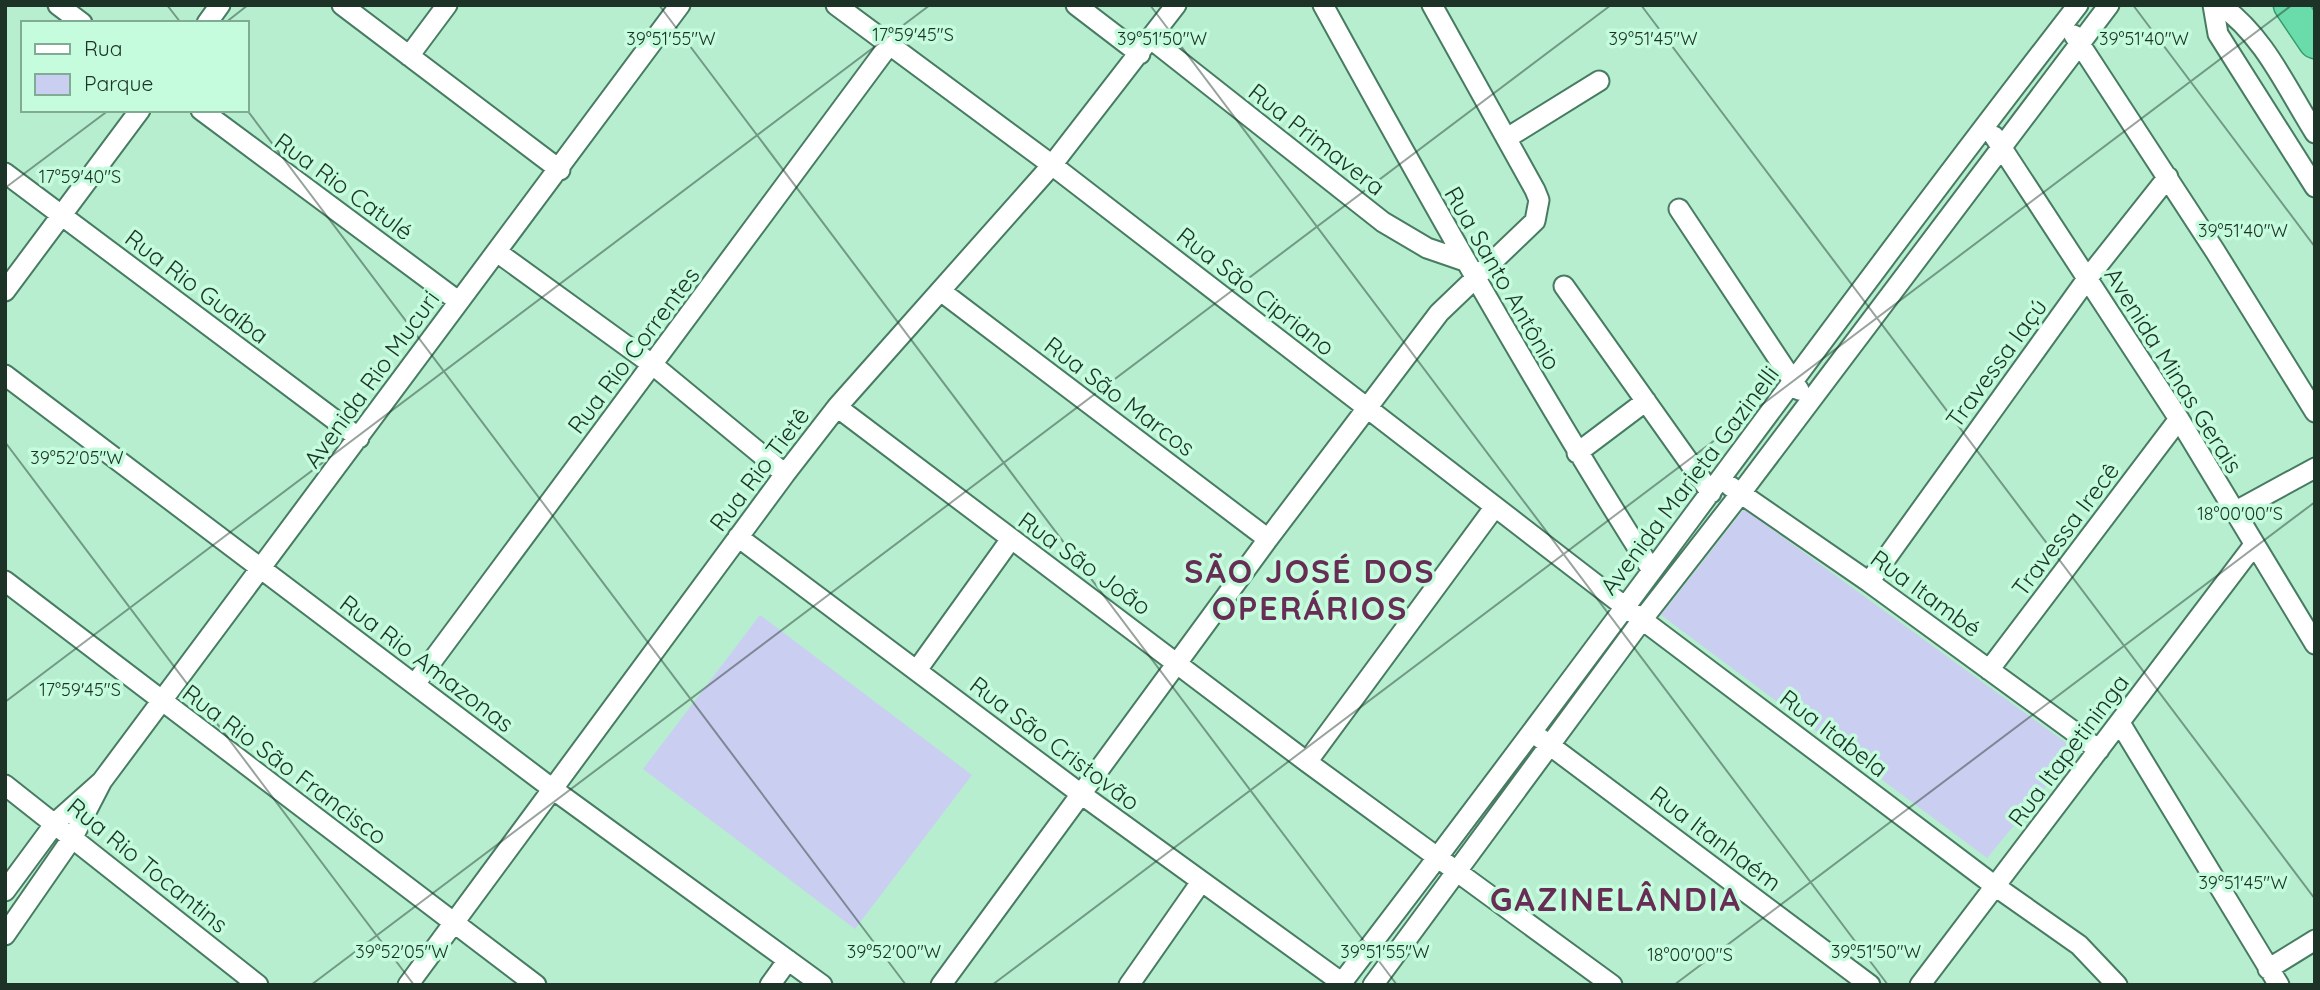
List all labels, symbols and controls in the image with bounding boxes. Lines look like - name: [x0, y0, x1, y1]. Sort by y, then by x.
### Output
- legend: [21, 21, 248, 112]
- text: 17°59'45"S: [872, 23, 954, 46]
- text: 39°51'55"W: [626, 27, 716, 50]
- text: 39°51'50"W: [1117, 27, 1207, 50]
- text: 39°51'45"W: [1608, 27, 1698, 50]
- text: 39°51'40"W: [2099, 27, 2189, 50]
- text: Rua: [84, 35, 123, 61]
- text: Parque: [84, 70, 153, 96]
- street label: Rua Primavera: [1243, 76, 1391, 202]
- street label: Rua Rio Catulé: [269, 126, 419, 246]
- text: 17°59'40"S: [39, 165, 121, 188]
- street label: Rua Santo Antônio: [1438, 181, 1568, 375]
- text: 39°51'40"W: [2198, 219, 2288, 242]
- street label: Rua São Cipriano: [1171, 220, 1341, 362]
- street label: Rua Rio Guaíba: [119, 222, 275, 350]
- street label: Rua Rio Correntes: [560, 261, 706, 439]
- street label: Avenida Minas Gerais: [2098, 262, 2250, 478]
- street label: Avenida Rio Mucuri: [297, 284, 445, 474]
- street label: Travessa Iaçú: [1939, 292, 2053, 434]
- street label: Rua São Marcos: [1039, 330, 1201, 462]
- street label: Avenida Marieta Gazinelli: [1593, 360, 1785, 600]
- street label: Rua Rio Tietê: [703, 401, 815, 537]
- text: 39°52'05"W: [30, 446, 124, 469]
- street label: Travessa Irecê: [2005, 456, 2125, 602]
- text: 18°00'00"S: [2197, 502, 2283, 525]
- street label: Rua São João: [1013, 505, 1157, 621]
- street label: Rua Itambé: [1865, 543, 1987, 643]
- district label: SÃO JOSÉ DOS OPERÁRIOS: [1184, 551, 1436, 628]
- street label: Rua Rio Amazonas: [334, 588, 520, 738]
- street label: Rua Itapetininga: [2001, 668, 2135, 832]
- street label: Rua São Cristovão: [964, 669, 1146, 817]
- street label: Rua Rio São Francisco: [177, 677, 393, 851]
- text: 17°59'45"S: [39, 678, 121, 701]
- street label: Rua Itabela: [1774, 683, 1894, 783]
- street label: Rua Itanhaém: [1644, 779, 1788, 897]
- street label: Rua Rio Tocantins: [62, 791, 234, 939]
- text: 39°51'45"W: [2198, 871, 2288, 894]
- district label: GAZINELÂNDIA: [1490, 879, 1742, 919]
- text: 39°52'05"W: [355, 940, 449, 963]
- text: 39°52'00"W: [847, 940, 941, 963]
- text: 39°51'55"W: [1340, 940, 1430, 963]
- text: 39°51'50"W: [1831, 940, 1921, 963]
- text: 18°00'00"S: [1647, 943, 1733, 966]

